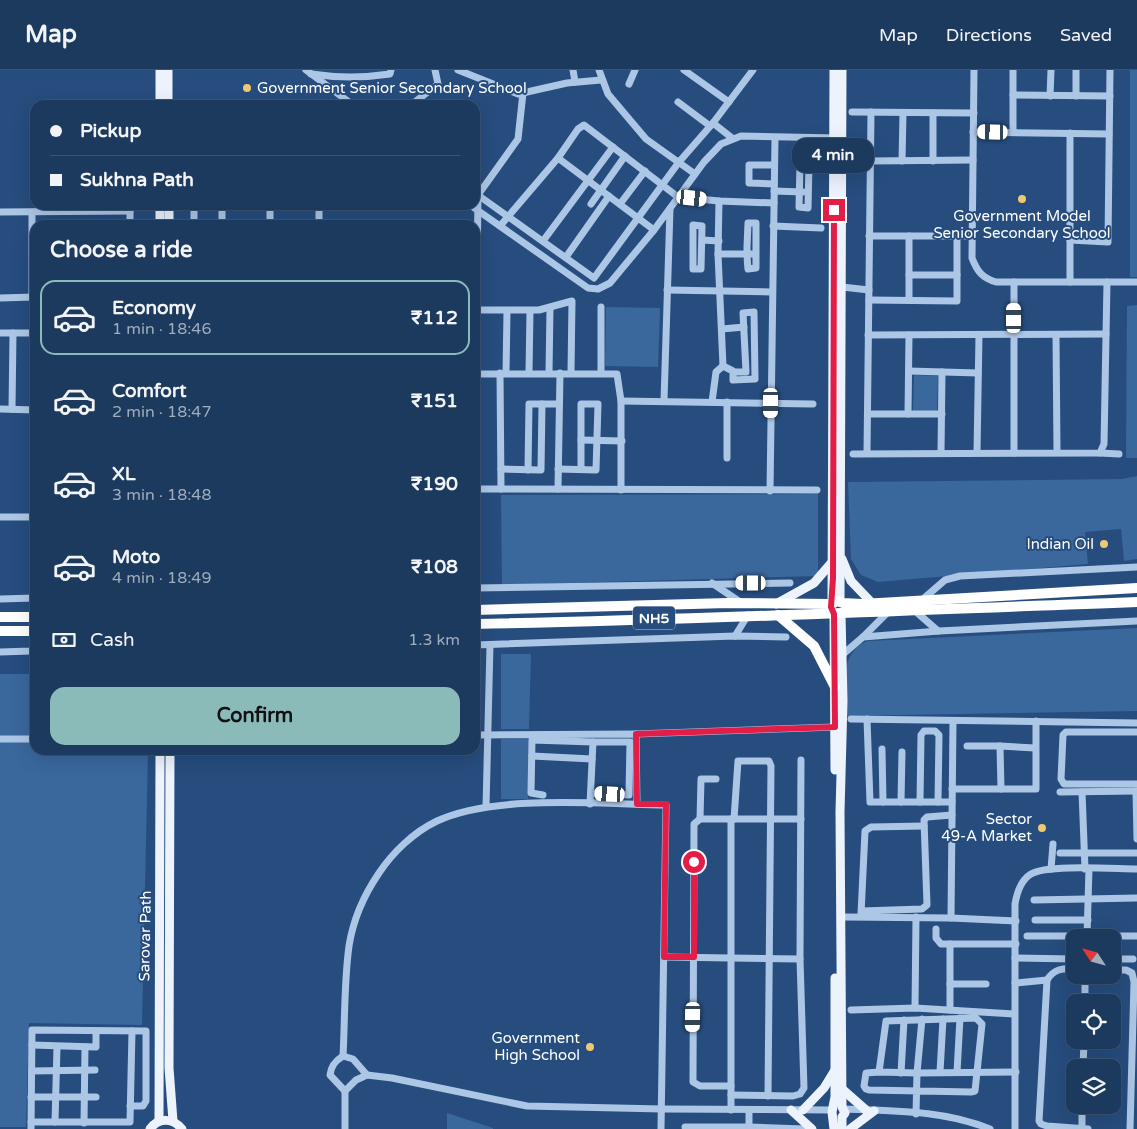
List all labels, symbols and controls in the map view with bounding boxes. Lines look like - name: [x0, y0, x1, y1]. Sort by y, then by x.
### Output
- text: Map: [25, 20, 77, 49]
- text: Map: [879, 24, 918, 46]
- text: Directions: [946, 24, 1032, 46]
- text: Saved: [1060, 24, 1112, 46]
- place label: Government Senior Secondary School: [257, 79, 527, 97]
- marker: Government Senior Secondary School: [241, 82, 253, 94]
- text: Pickup: [80, 120, 141, 142]
- car: [977, 124, 1008, 140]
- callout: 4 min: [793, 138, 875, 172]
- text: 4 min: [812, 145, 854, 165]
- text: Sukhna Path: [80, 169, 194, 191]
- car: [676, 189, 707, 207]
- marker: Government Model Senior Secondary School: [1016, 193, 1028, 205]
- route end: [823, 199, 845, 221]
- place label: Government Model Senior Secondary School: [933, 207, 1111, 242]
- text: Choose a ride: [50, 237, 193, 263]
- icon: car: [52, 295, 97, 340]
- text: Economy: [112, 297, 196, 319]
- car: [1006, 303, 1021, 333]
- text: ₹112: [411, 307, 458, 329]
- text: 1 min · 18:46: [112, 319, 211, 339]
- icon: car: [52, 378, 97, 423]
- text: Comfort: [112, 380, 186, 402]
- car: [763, 388, 778, 418]
- text: ₹151: [411, 390, 458, 412]
- text: 2 min · 18:47: [112, 402, 211, 422]
- icon: car: [52, 461, 97, 506]
- text: XL: [112, 463, 136, 485]
- text: ₹190: [411, 473, 458, 495]
- text: 3 min · 18:48: [112, 485, 211, 505]
- place label: Indian Oil: [1027, 535, 1094, 553]
- marker: Indian Oil: [1098, 538, 1110, 550]
- icon: car: [52, 544, 97, 589]
- text: Moto: [112, 546, 160, 568]
- text: ₹108: [411, 556, 458, 578]
- text: 4 min · 18:49: [112, 568, 211, 588]
- car: [736, 576, 766, 591]
- road number: NH5: [633, 606, 675, 630]
- icon: cash: [50, 626, 78, 654]
- text: Cash: [90, 629, 135, 651]
- text: 1.3 km: [408, 630, 460, 650]
- button: Confirm: [50, 687, 460, 745]
- car: [594, 786, 625, 802]
- place label: Sector 49-A Market: [941, 810, 1032, 845]
- marker: Sector 49-A Market: [1036, 822, 1048, 834]
- route start: [683, 851, 705, 873]
- street label: Sarovar Path: [135, 890, 155, 982]
- north arrow: [1066, 929, 1121, 984]
- map controls: [1066, 929, 1121, 1114]
- button: locate: [1066, 994, 1121, 1049]
- car: [685, 1002, 700, 1032]
- place label: Government High School: [491, 1029, 580, 1064]
- marker: Government High School: [584, 1041, 596, 1053]
- button: layers: [1066, 1059, 1121, 1114]

